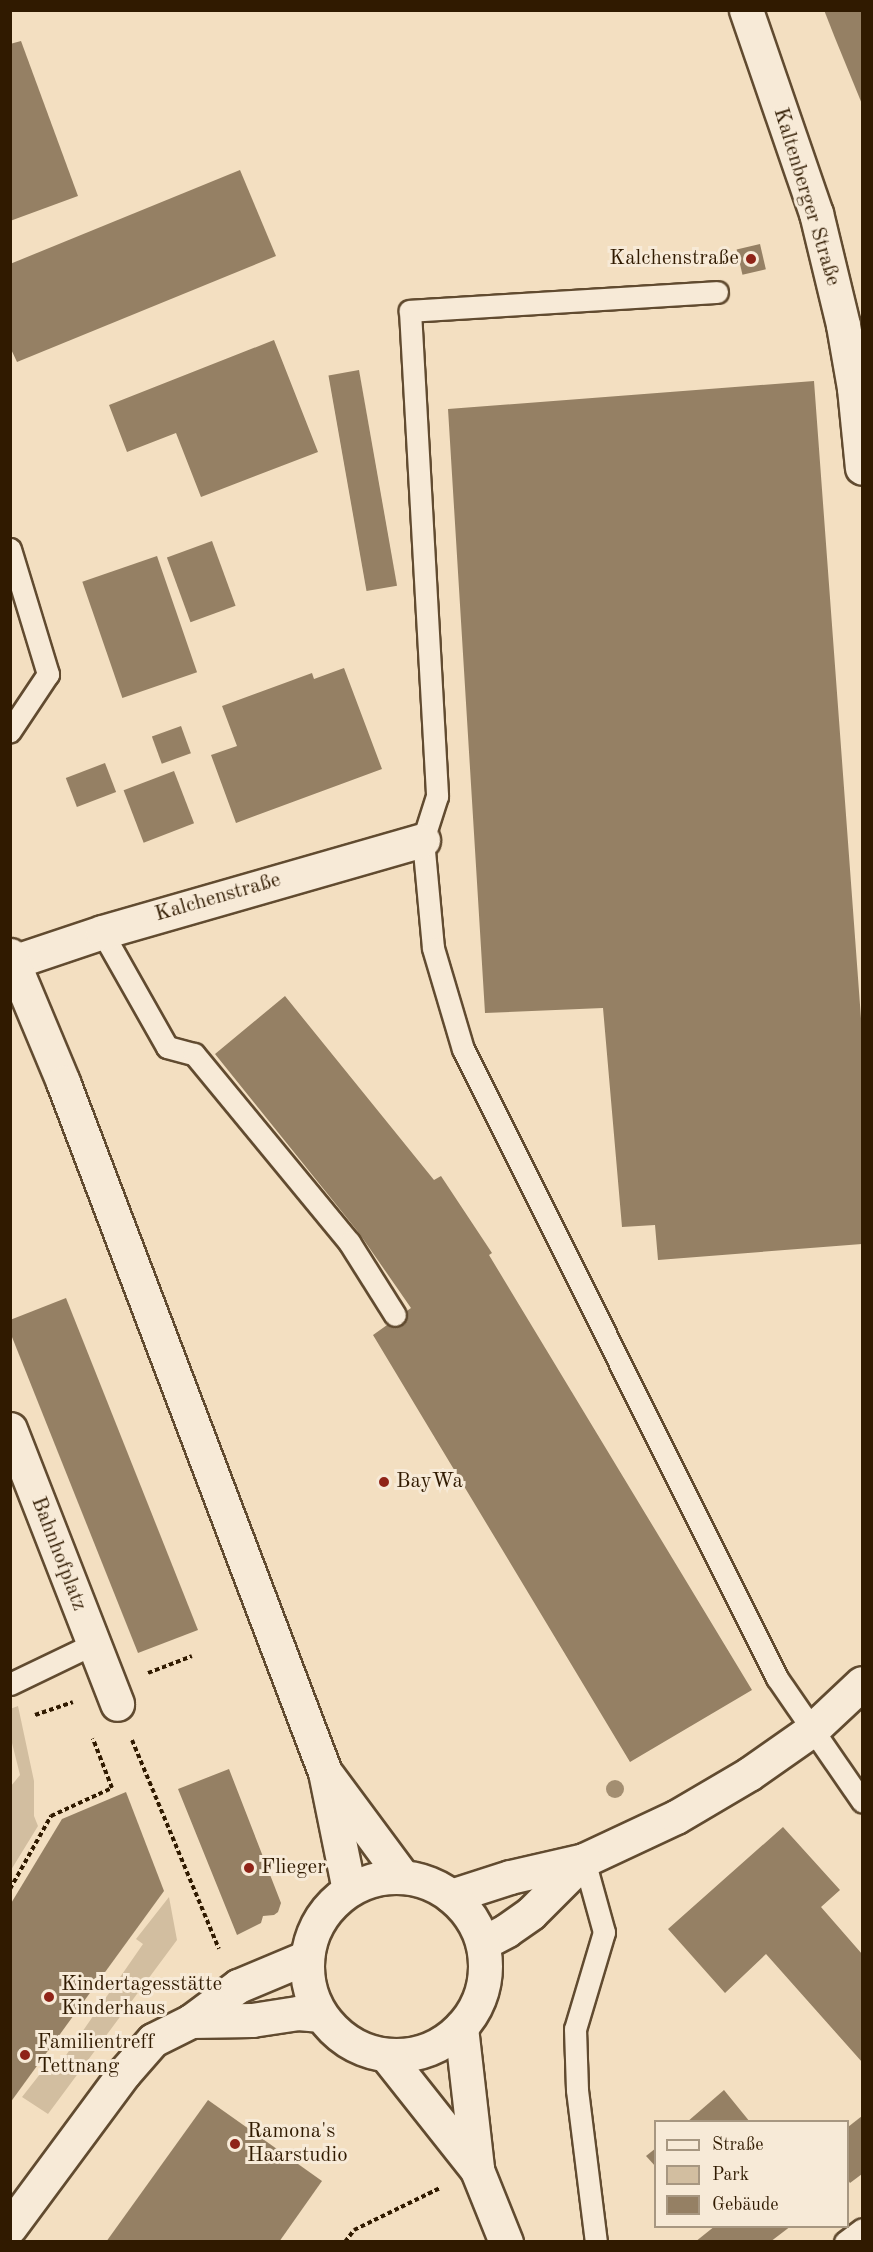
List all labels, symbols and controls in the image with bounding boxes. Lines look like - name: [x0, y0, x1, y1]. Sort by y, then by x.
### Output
- street label: Kaltenberger Straße: [767, 105, 845, 289]
- place label: Kalchenstraße: [609, 246, 739, 272]
- marker: Kalchenstraße: [744, 252, 758, 266]
- street label: Kalchenstraße: [152, 868, 284, 928]
- place label: BayWa: [396, 1469, 463, 1495]
- marker: BayWa: [377, 1475, 391, 1489]
- street label: Bahnhofplatz: [25, 1494, 91, 1614]
- place label: Flieger: [261, 1855, 326, 1881]
- marker: Flieger: [242, 1861, 256, 1875]
- place label: Kindertagesstätte Kinderhaus: [61, 1972, 222, 2022]
- marker: Kindertagesstätte Kinderhaus: [42, 1990, 56, 2004]
- place label: Familientreff Tettnang: [37, 2030, 154, 2080]
- marker: Familientreff Tettnang: [18, 2048, 32, 2062]
- place label: Ramona's Haarstudio: [247, 2119, 348, 2169]
- legend: [654, 2120, 849, 2228]
- text: Straße: [712, 2136, 763, 2154]
- marker: Ramona's Haarstudio: [228, 2137, 242, 2151]
- text: Park: [712, 2166, 749, 2184]
- text: Gebäude: [712, 2196, 779, 2214]

